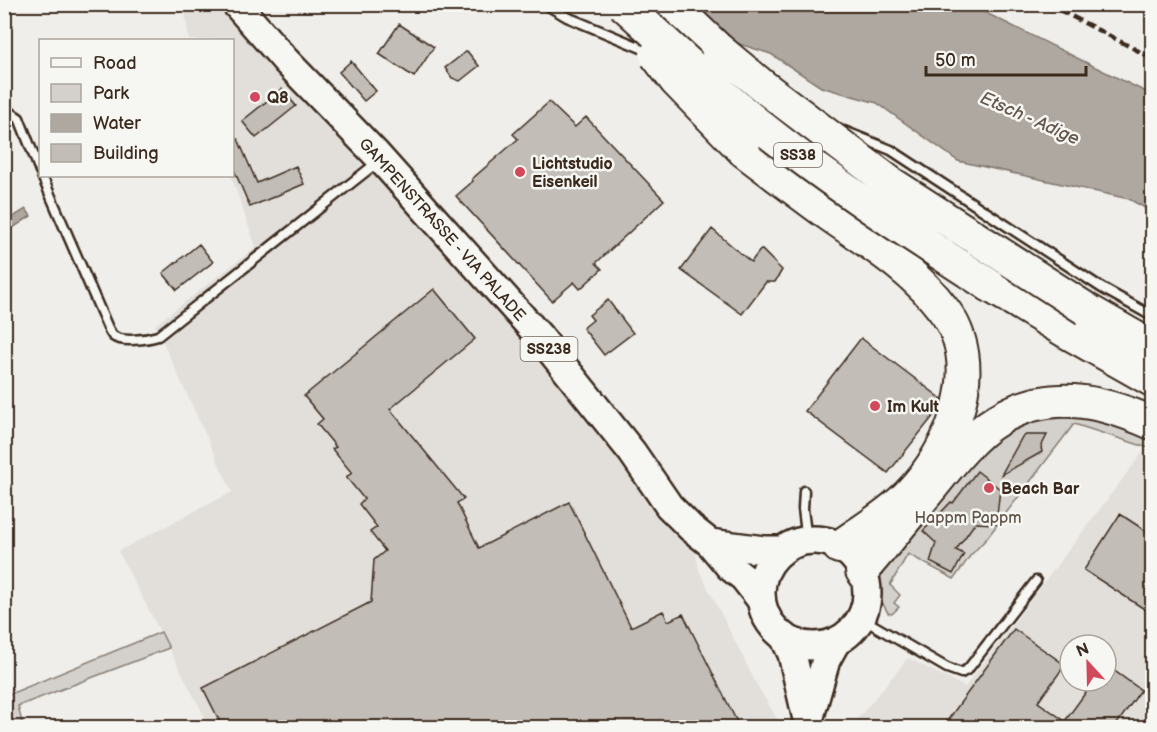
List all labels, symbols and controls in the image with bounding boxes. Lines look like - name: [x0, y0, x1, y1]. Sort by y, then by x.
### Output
- legend: [39, 39, 234, 177]
- scale bar: [926, 39, 1086, 77]
- text: 50 m: [935, 50, 976, 71]
- text: Road: [93, 53, 137, 74]
- text: Park: [93, 83, 129, 104]
- water label: Etsch - Adige: [977, 87, 1083, 150]
- place label: Q8: [267, 89, 289, 108]
- marker: Q8: [248, 90, 262, 104]
- text: Water: [93, 113, 141, 134]
- street label: GAMPENSTRASSE - VIA PALADE: [355, 135, 529, 325]
- text: Building: [93, 143, 159, 164]
- road number: SS38: [774, 143, 822, 167]
- place label: Lichtstudio Eisenkeil: [532, 155, 613, 192]
- marker: Lichtstudio Eisenkeil: [513, 165, 527, 179]
- road number: SS238: [520, 337, 578, 361]
- place label: Im Kult: [887, 398, 940, 417]
- marker: Im Kult: [868, 399, 882, 413]
- place label: Beach Bar: [1001, 480, 1080, 499]
- marker: Beach Bar: [982, 481, 996, 495]
- park label: Happm Pappm: [914, 509, 1022, 528]
- north arrow: [1058, 633, 1118, 693]
- text: N: [1074, 639, 1092, 662]

